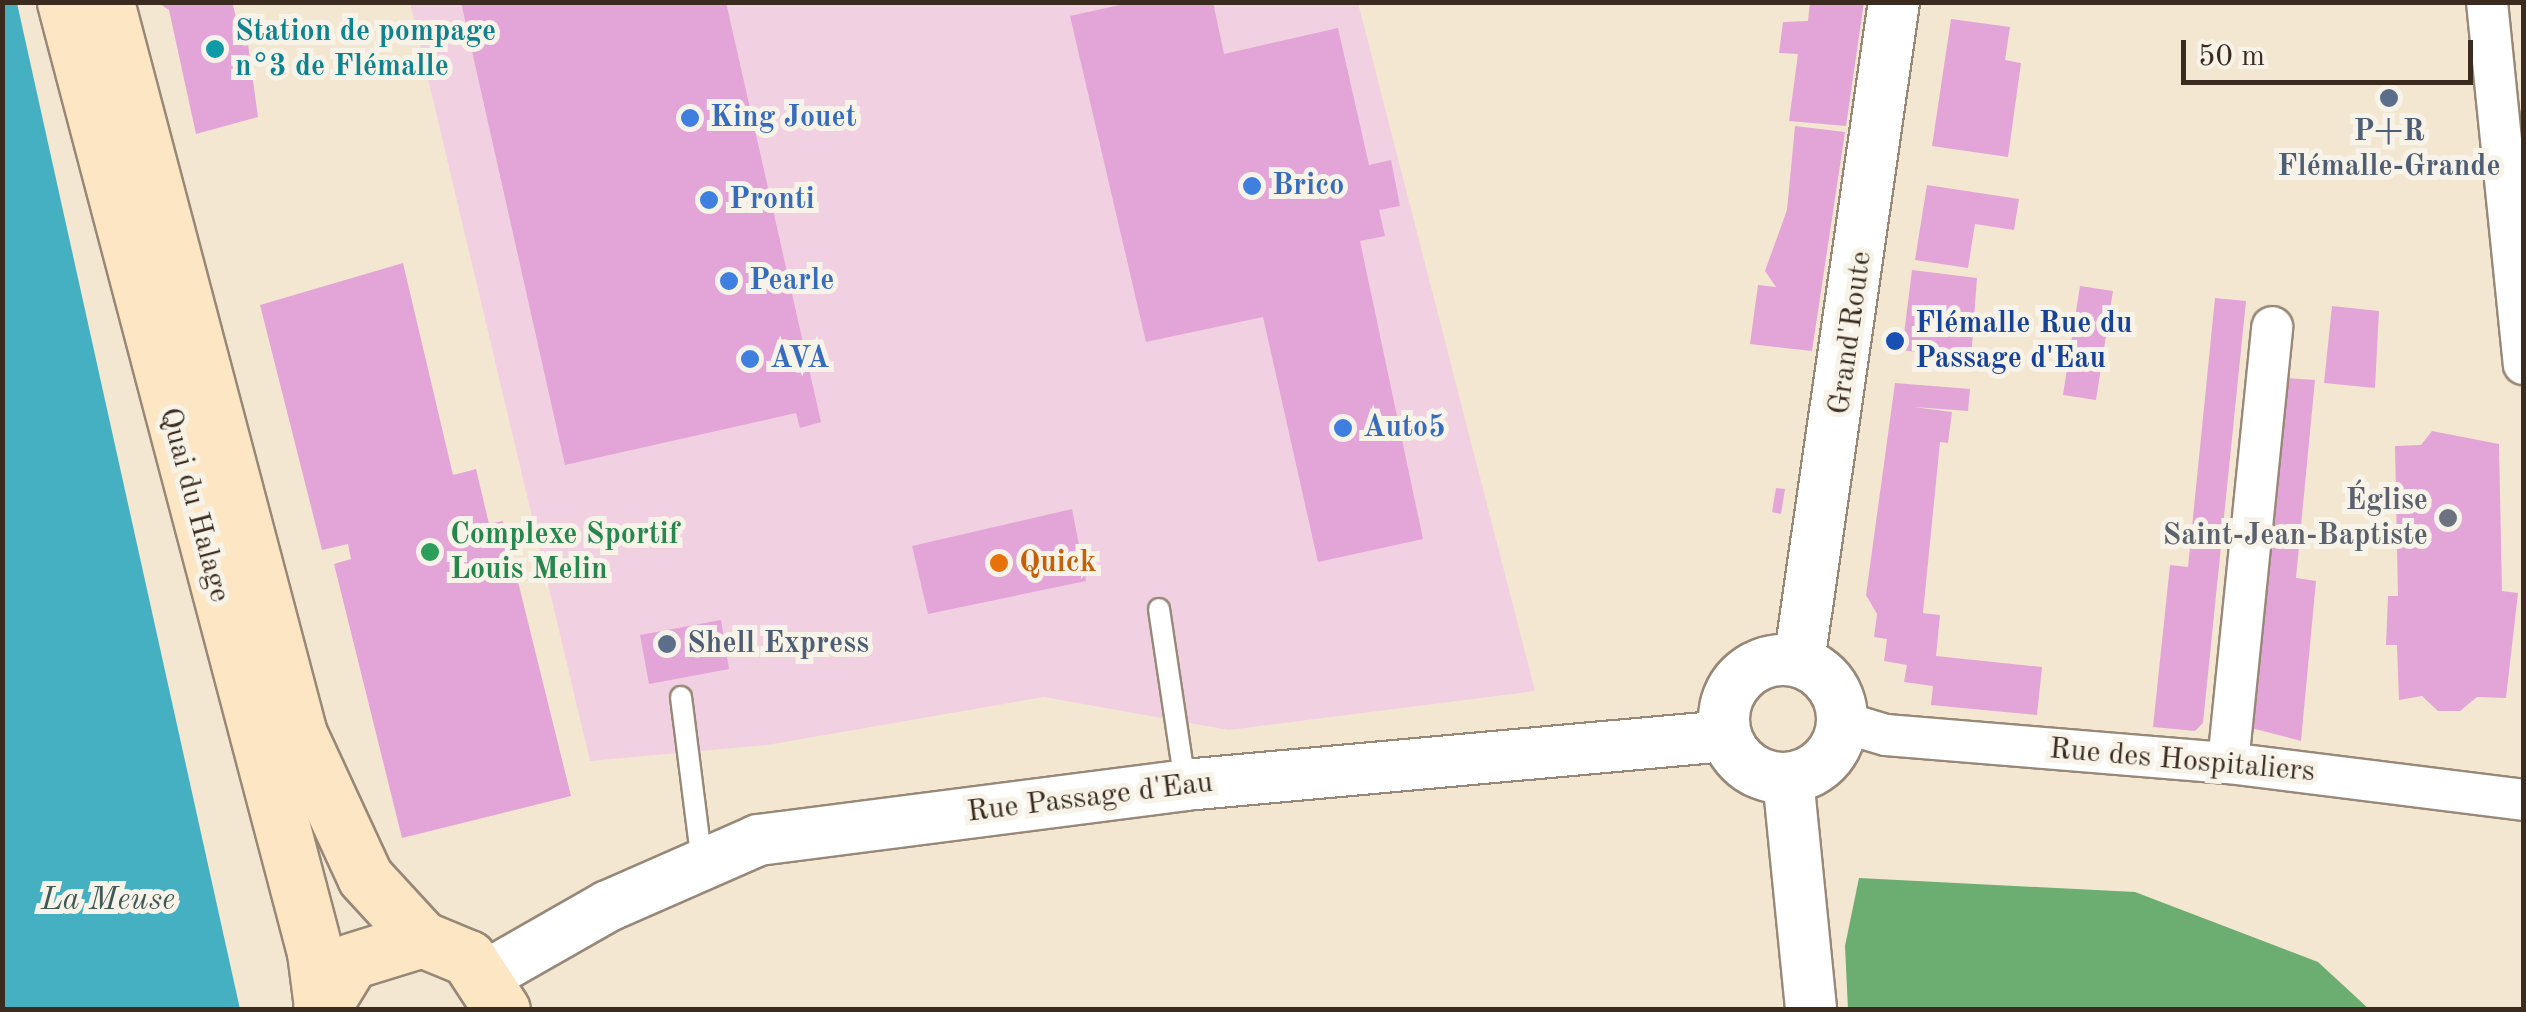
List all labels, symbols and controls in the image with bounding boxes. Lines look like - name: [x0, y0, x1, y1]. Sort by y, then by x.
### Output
- place label: Station de pompage n°3 de Flémalle: [235, 14, 496, 84]
- scale bar: [2186, 20, 2478, 82]
- marker: Station de pompage n°3 de Flémalle: [204, 38, 226, 60]
- text: 50 m: [2198, 42, 2265, 72]
- marker: P+R Flémalle-Grande: [2378, 87, 2400, 109]
- place label: King Jouet: [710, 100, 857, 136]
- marker: King Jouet: [679, 107, 701, 129]
- place label: P+R Flémalle-Grande: [2277, 114, 2501, 184]
- place label: Brico: [1272, 168, 1344, 204]
- marker: Brico: [1241, 175, 1263, 197]
- place label: Pronti: [729, 182, 815, 218]
- marker: Pronti: [698, 189, 720, 211]
- street label: Grand'Route: [1822, 249, 1880, 417]
- place label: Pearle: [749, 263, 834, 299]
- marker: Pearle: [718, 270, 740, 292]
- place label: Flémalle Rue du Passage d'Eau: [1915, 306, 2132, 376]
- marker: Flémalle Rue du Passage d'Eau: [1884, 330, 1906, 352]
- place label: AVA: [770, 341, 829, 377]
- marker: AVA: [739, 348, 761, 370]
- street label: Quai du Halage: [151, 404, 237, 606]
- place label: Auto5: [1363, 410, 1446, 446]
- marker: Auto5: [1332, 417, 1354, 439]
- place label: Église Saint-Jean-Baptiste: [2163, 483, 2428, 554]
- marker: Église Saint-Jean-Baptiste: [2437, 507, 2459, 529]
- place label: Complexe Sportif Louis Melin: [450, 517, 679, 588]
- marker: Complexe Sportif Louis Melin: [419, 541, 441, 563]
- place label: Quick: [1019, 545, 1097, 581]
- marker: Quick: [988, 552, 1010, 574]
- place label: Shell Express: [687, 626, 869, 662]
- marker: Shell Express: [656, 633, 678, 655]
- street label: Rue des Hospitaliers: [2048, 731, 2316, 791]
- street label: Rue Passage d'Eau: [965, 765, 1215, 831]
- water label: La Meuse: [41, 882, 175, 920]

